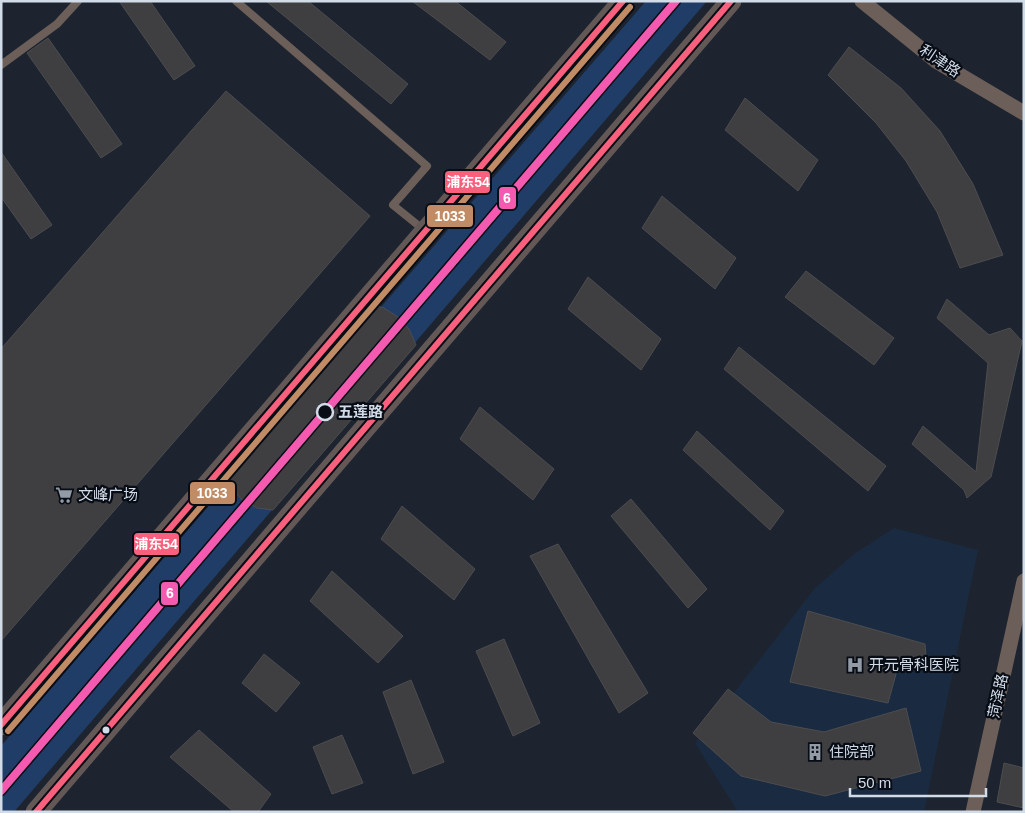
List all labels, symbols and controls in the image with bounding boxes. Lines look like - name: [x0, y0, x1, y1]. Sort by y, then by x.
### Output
- street label: 利津路: [917, 41, 964, 80]
- line badge: 浦东54: [444, 170, 491, 194]
- text: 浦东54: [446, 174, 490, 190]
- line badge: 6: [498, 186, 517, 210]
- text: 6: [503, 190, 511, 206]
- line badge: 1033: [426, 204, 474, 228]
- text: 1033: [434, 208, 466, 224]
- marker: 五莲路: [316, 403, 334, 421]
- place label: 五莲路: [338, 403, 383, 420]
- line badge: 1033: [189, 481, 236, 505]
- supermarket icon: 文峰广场: [54, 485, 74, 505]
- text: 1033: [196, 485, 228, 501]
- place label: 文峰广场: [78, 486, 138, 503]
- line badge: 浦东54: [133, 532, 180, 556]
- text: 浦东54: [134, 536, 178, 552]
- line badge: 6: [160, 581, 179, 606]
- text: 6: [166, 585, 174, 601]
- hospital icon: 开元骨科医院: [845, 655, 865, 675]
- place label: 开元骨科医院: [869, 656, 959, 673]
- street label: 菏泽路: [985, 672, 1011, 720]
- unlabelled marker: [101, 725, 111, 735]
- building icon: 住院部: [805, 742, 825, 762]
- place label: 住院部: [829, 743, 874, 760]
- scale bar: [850, 766, 986, 798]
- text: 50 m: [858, 774, 891, 791]

